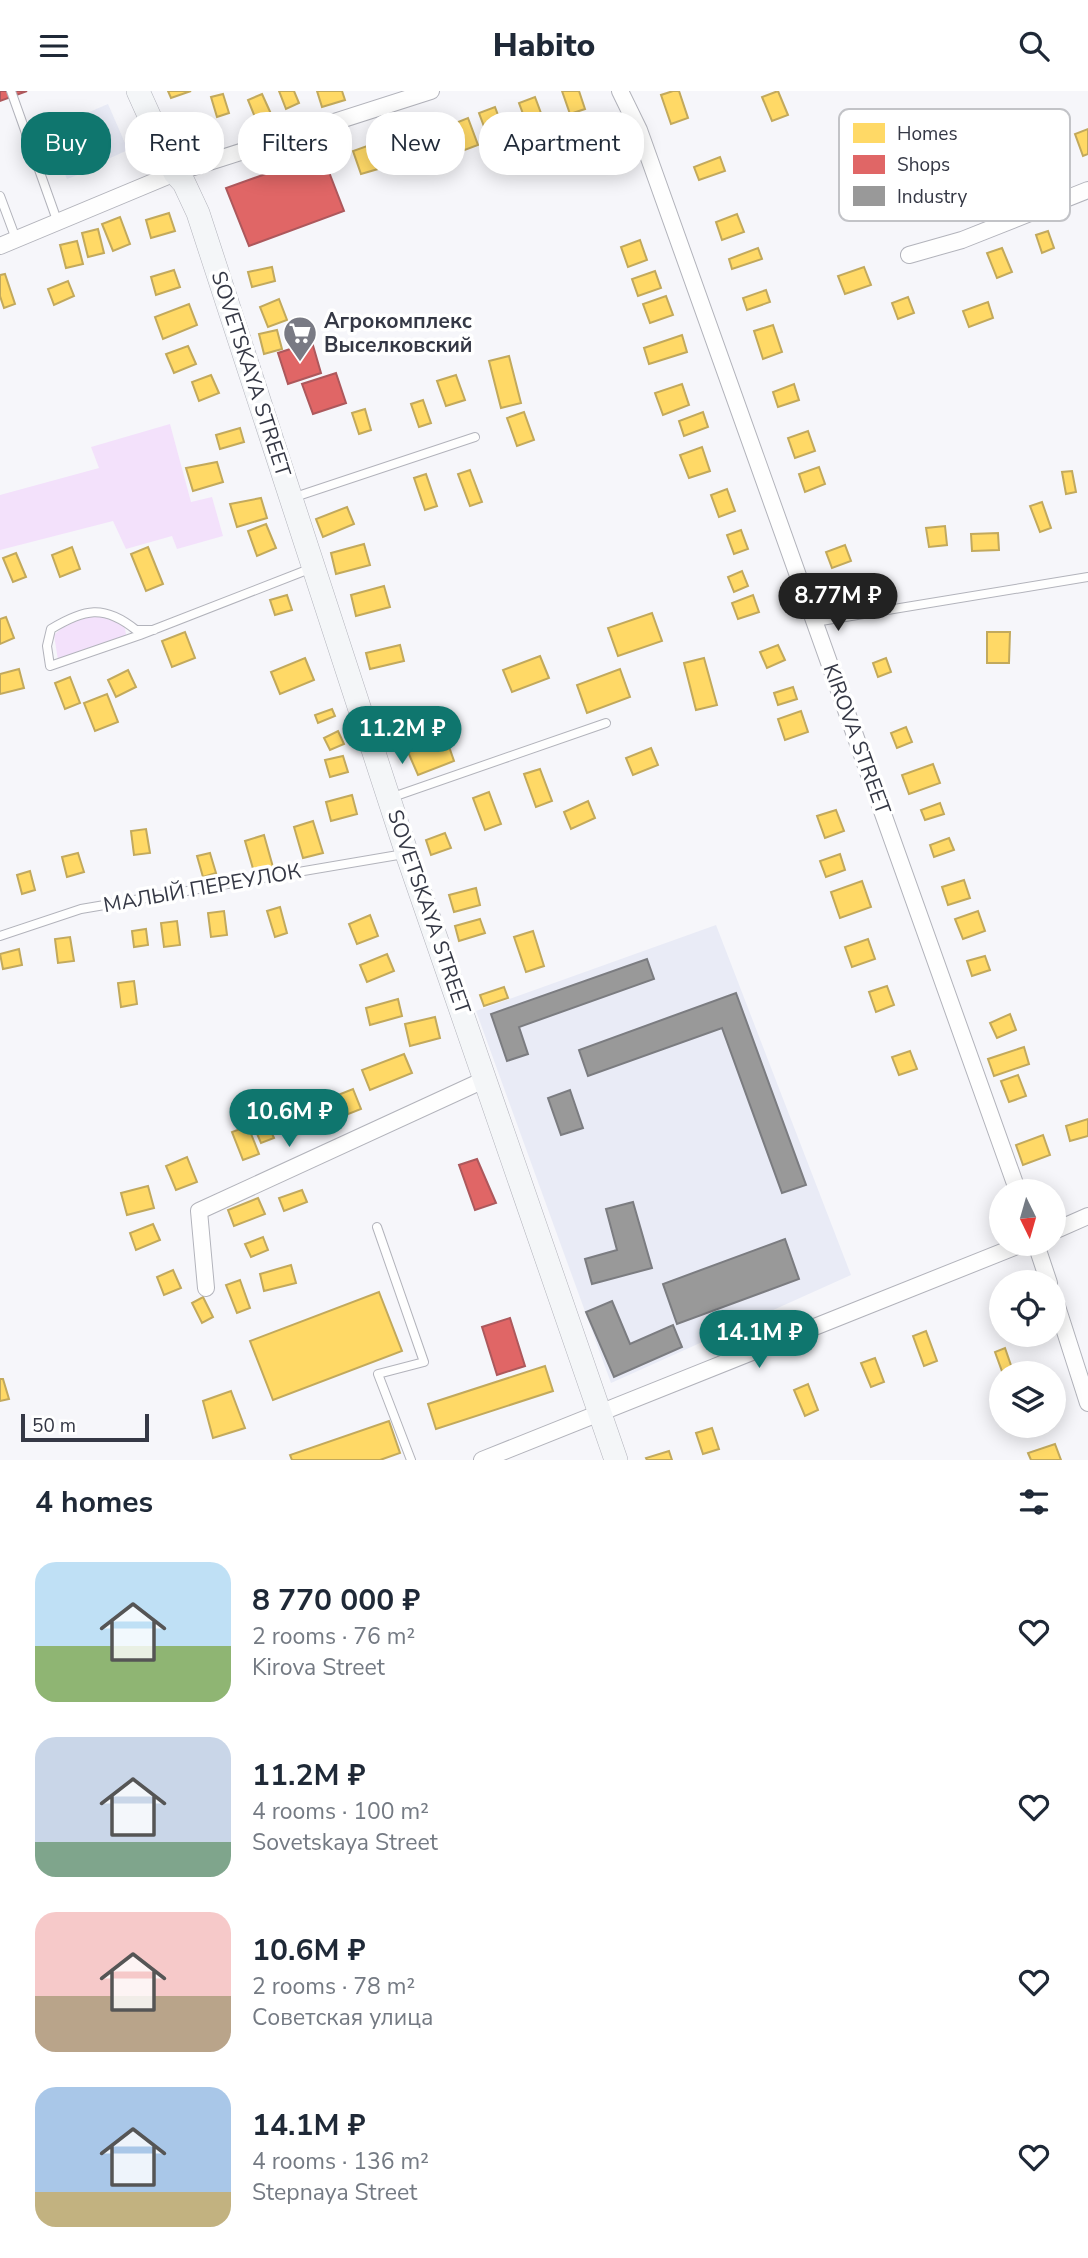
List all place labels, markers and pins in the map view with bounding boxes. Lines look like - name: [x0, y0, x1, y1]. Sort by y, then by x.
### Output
- place label: Агрокомплекс Выселковский: [324, 307, 473, 359]
- supermarket icon: Агрокомплекс Выселковский: [281, 314, 319, 363]
- pin: 8.77M ₽: [773, 573, 903, 633]
- pin: 11.2M ₽: [337, 707, 467, 766]
- pin: 10.6M ₽: [224, 1089, 354, 1149]
- pin: 14.1M ₽: [694, 1311, 824, 1370]

